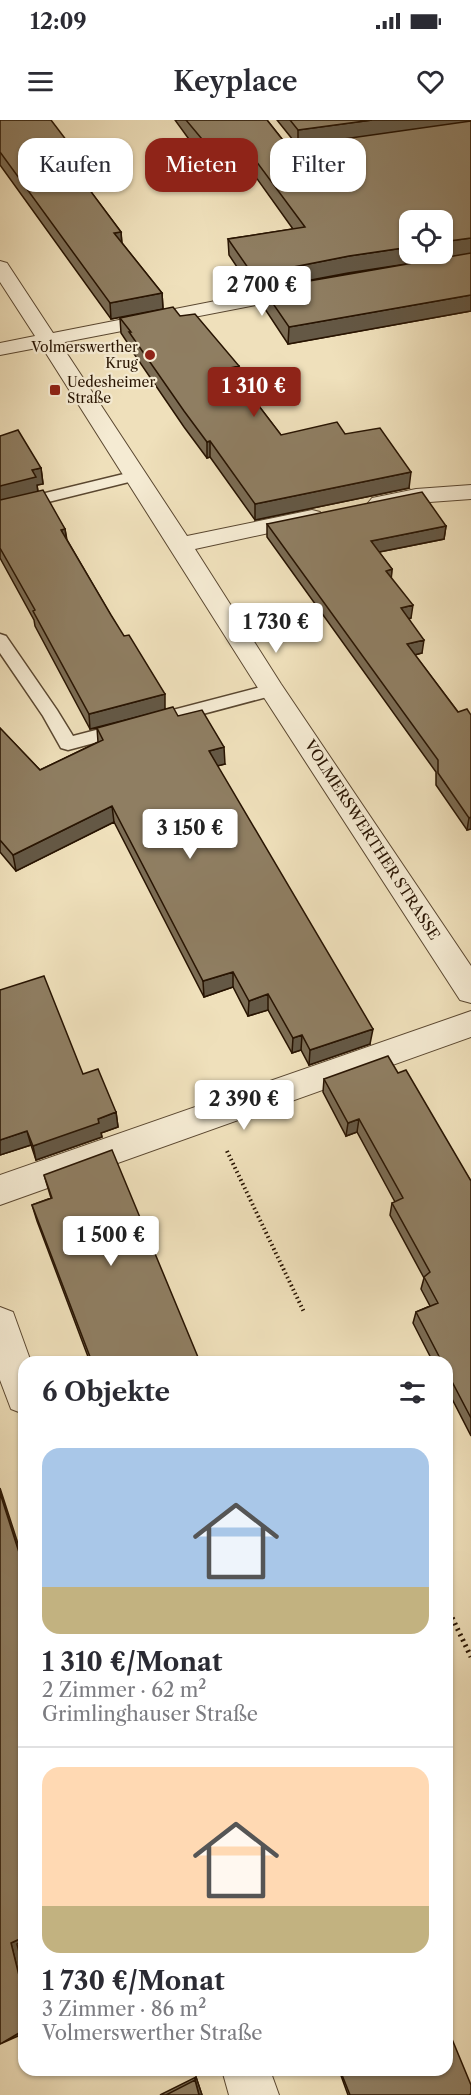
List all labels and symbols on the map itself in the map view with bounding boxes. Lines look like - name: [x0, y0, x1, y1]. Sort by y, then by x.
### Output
- pin: 2 700 €: [207, 266, 317, 317]
- place label: Volmerswerther Krug: [30, 338, 139, 372]
- marker: Volmerswerther Krug: [143, 348, 157, 362]
- pin: 1 310 €: [199, 367, 309, 418]
- place label: Uedesheimer Straße: [67, 373, 155, 407]
- marker: Uedesheimer Straße: [48, 383, 62, 397]
- pin: 1 730 €: [221, 603, 331, 654]
- street label: VOLMERSWERTHER STRASSE: [300, 735, 444, 943]
- pin: 3 150 €: [135, 809, 245, 860]
- pin: 2 390 €: [189, 1080, 299, 1131]
- pin: 1 500 €: [56, 1216, 166, 1267]

